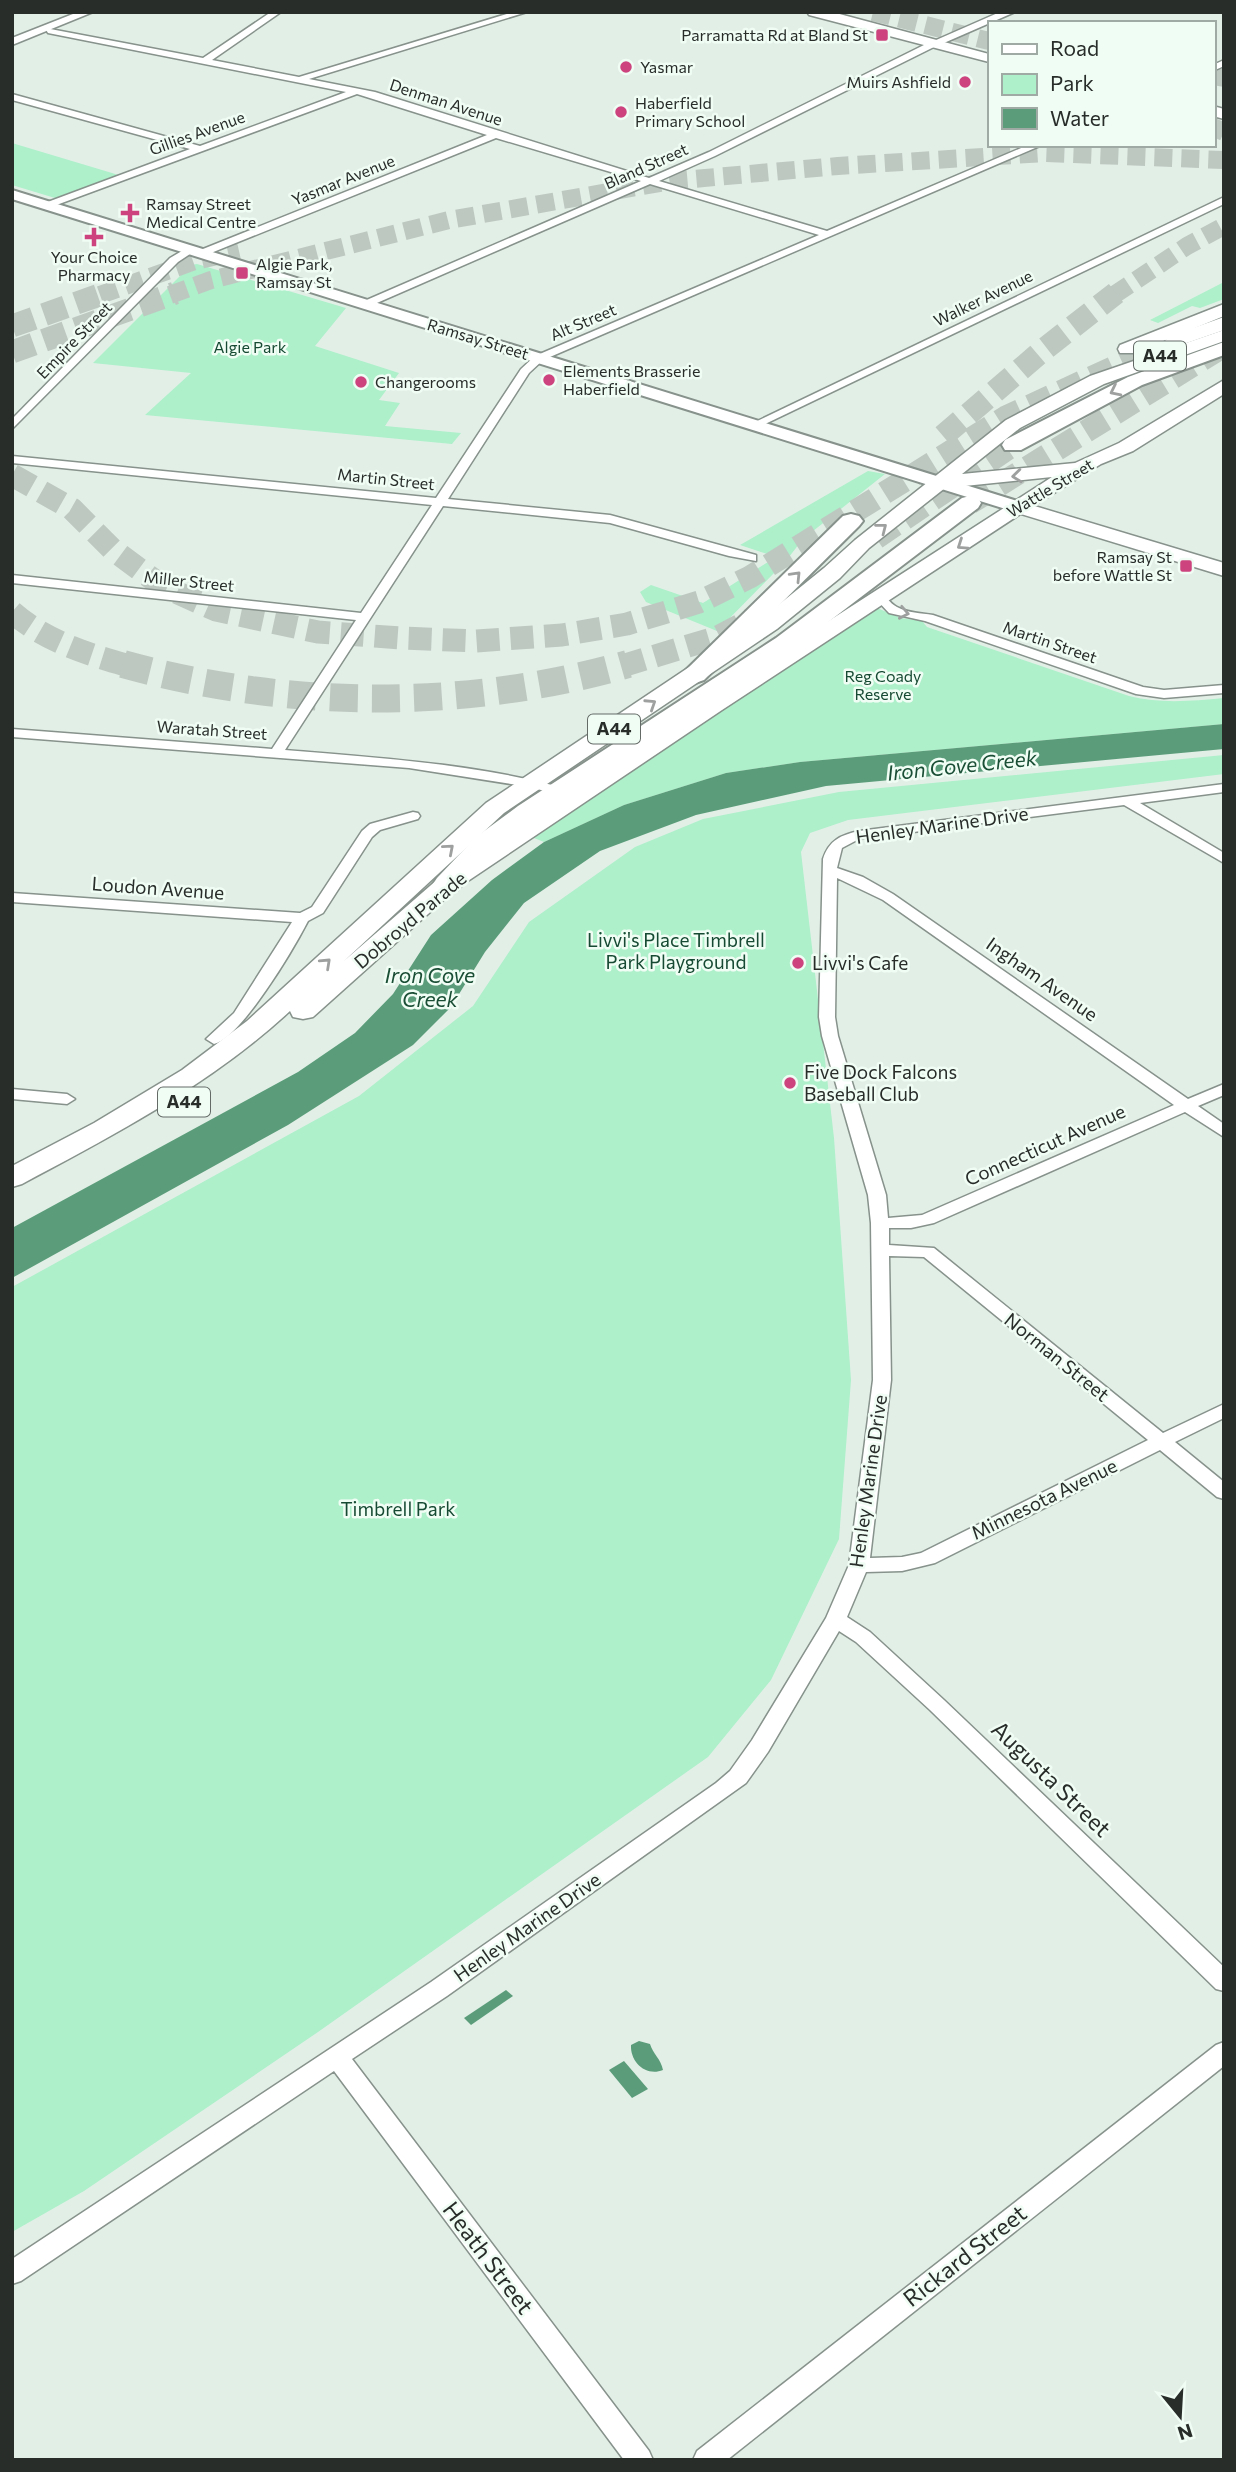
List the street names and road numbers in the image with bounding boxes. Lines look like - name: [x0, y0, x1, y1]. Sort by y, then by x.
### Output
- street label: Denman Avenue: [387, 74, 505, 129]
- street label: Gillies Avenue: [146, 106, 247, 159]
- street label: Bland Street: [601, 138, 691, 192]
- street label: Yasmar Avenue: [288, 150, 397, 209]
- street label: Walker Avenue: [930, 265, 1035, 330]
- street label: Empire Street: [32, 297, 115, 382]
- street label: Alt Street: [547, 299, 619, 344]
- street label: Ramsay Street: [425, 314, 532, 363]
- road number: A44: [1134, 342, 1186, 370]
- street label: Wattle Street: [1003, 454, 1097, 521]
- street label: Martin Street: [336, 464, 436, 493]
- street label: Miller Street: [143, 566, 236, 595]
- street label: Martin Street: [1001, 617, 1100, 667]
- road number: A44: [588, 714, 640, 744]
- street label: Waratah Street: [156, 716, 268, 743]
- street label: Henley Marine Drive: [854, 801, 1030, 848]
- street label: Dobroyd Parade: [349, 866, 470, 973]
- street label: Loudon Avenue: [91, 871, 225, 904]
- street label: Ingham Avenue: [982, 932, 1102, 1026]
- road number: A44: [158, 1087, 210, 1116]
- street label: Connecticut Avenue: [961, 1099, 1129, 1190]
- street label: Norman Street: [1000, 1307, 1114, 1406]
- street label: Henley Marine Drive: [844, 1393, 891, 1569]
- street label: Minnesota Avenue: [967, 1453, 1120, 1544]
- street label: Augusta Street: [986, 1714, 1117, 1842]
- street label: Henley Marine Drive: [449, 1867, 605, 1986]
- street label: Heath Street: [437, 2196, 540, 2319]
- street label: Rickard Street: [897, 2198, 1032, 2312]

